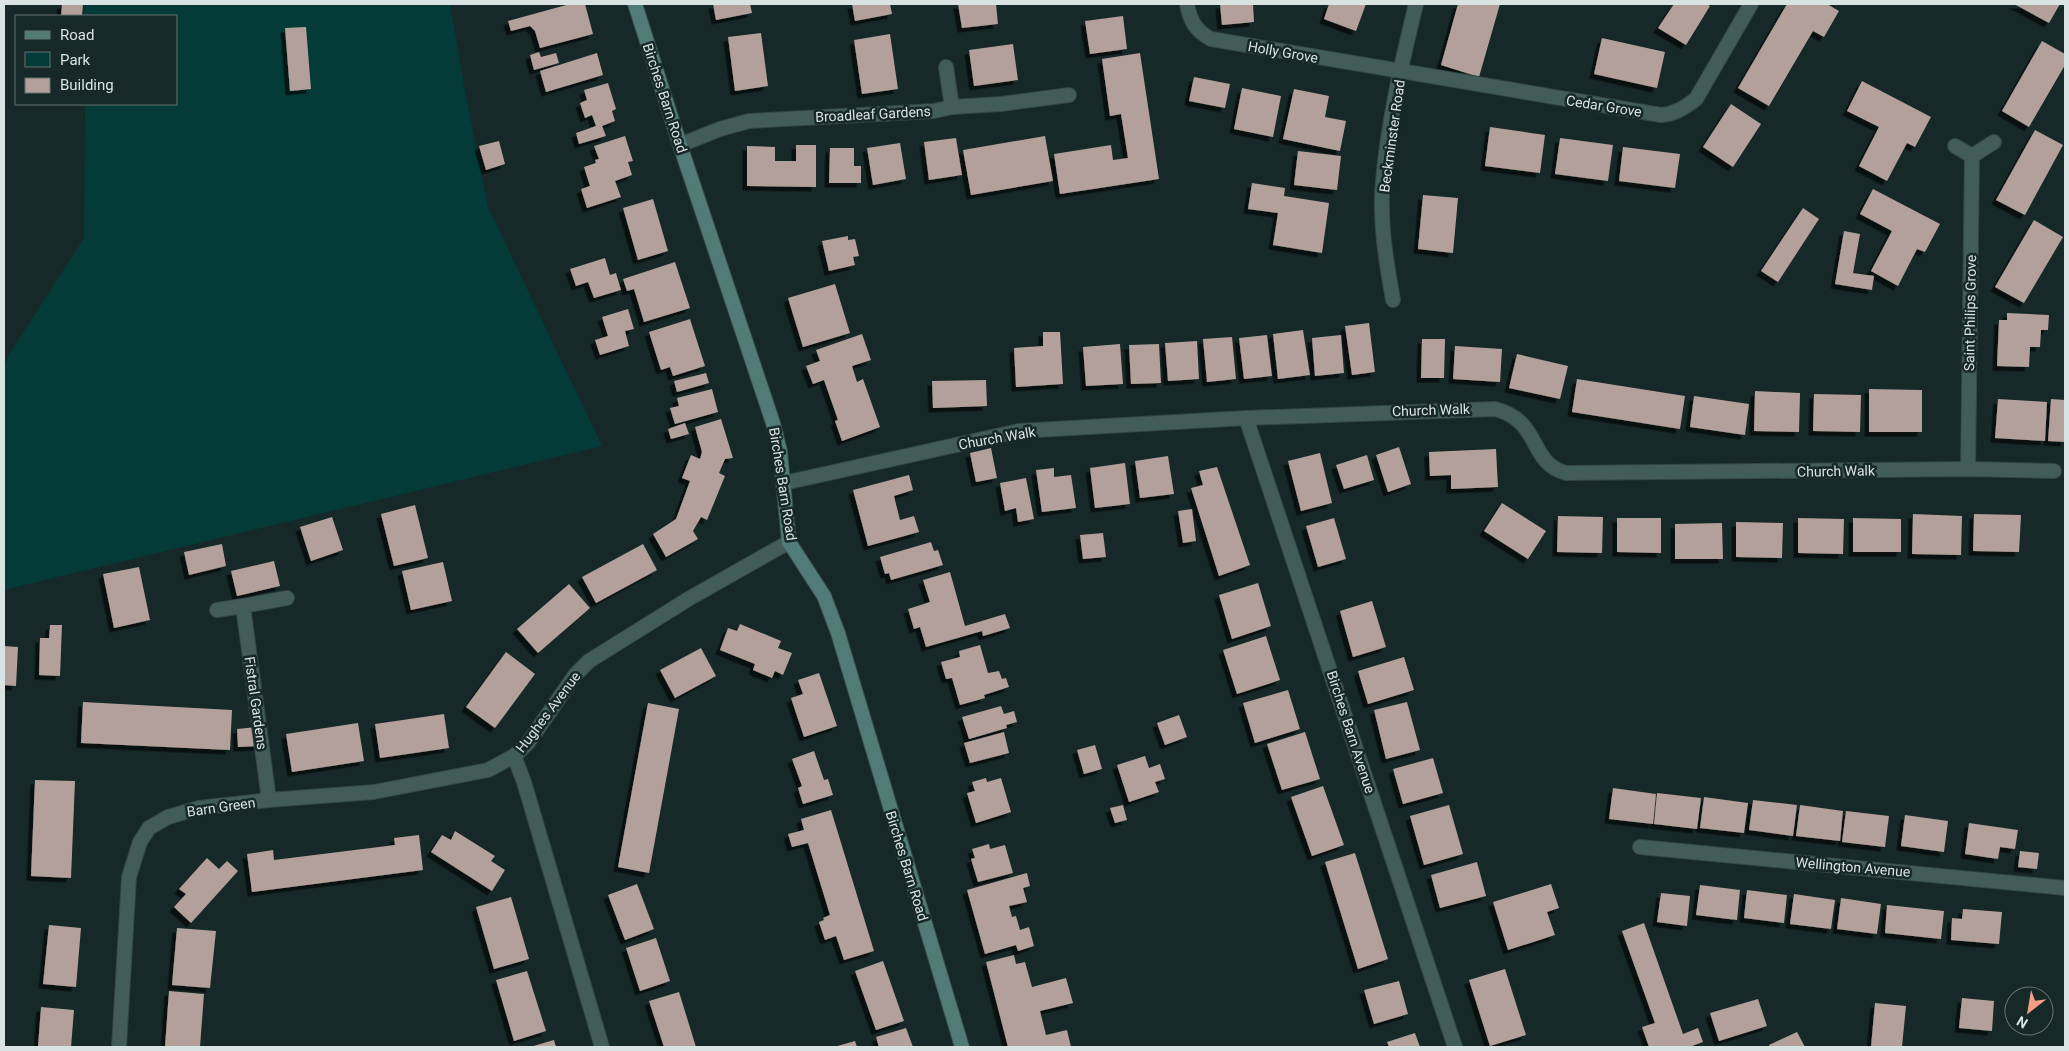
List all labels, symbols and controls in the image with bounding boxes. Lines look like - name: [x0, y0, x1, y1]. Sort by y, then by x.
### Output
- legend: [15, 15, 178, 105]
- text: Road: [60, 26, 94, 44]
- street label: Holly Grove: [1247, 38, 1319, 66]
- street label: Birches Barn Road: [640, 41, 690, 155]
- text: Park: [60, 51, 91, 69]
- text: Building: [60, 76, 114, 94]
- street label: Beckminster Road: [1376, 79, 1408, 193]
- street label: Cedar Grove: [1565, 92, 1643, 120]
- street label: Broadleaf Gardens: [815, 103, 931, 125]
- street label: Saint Philips Grove: [1961, 255, 1979, 371]
- street label: Church Walk: [1392, 401, 1471, 419]
- street label: Church Walk: [957, 423, 1038, 453]
- street label: Birches Barn Road: [766, 426, 800, 542]
- street label: Church Walk: [1797, 462, 1876, 480]
- street label: Fistral Gardens: [242, 655, 270, 751]
- street label: Hughes Avenue: [512, 668, 584, 756]
- street label: Birches Barn Avenue: [1324, 669, 1378, 795]
- street label: Barn Green: [186, 794, 256, 820]
- street label: Birches Barn Road: [883, 809, 931, 923]
- street label: Wellington Avenue: [1795, 854, 1911, 880]
- north arrow: [2004, 986, 2054, 1036]
- text: N: [2014, 1013, 2031, 1032]

